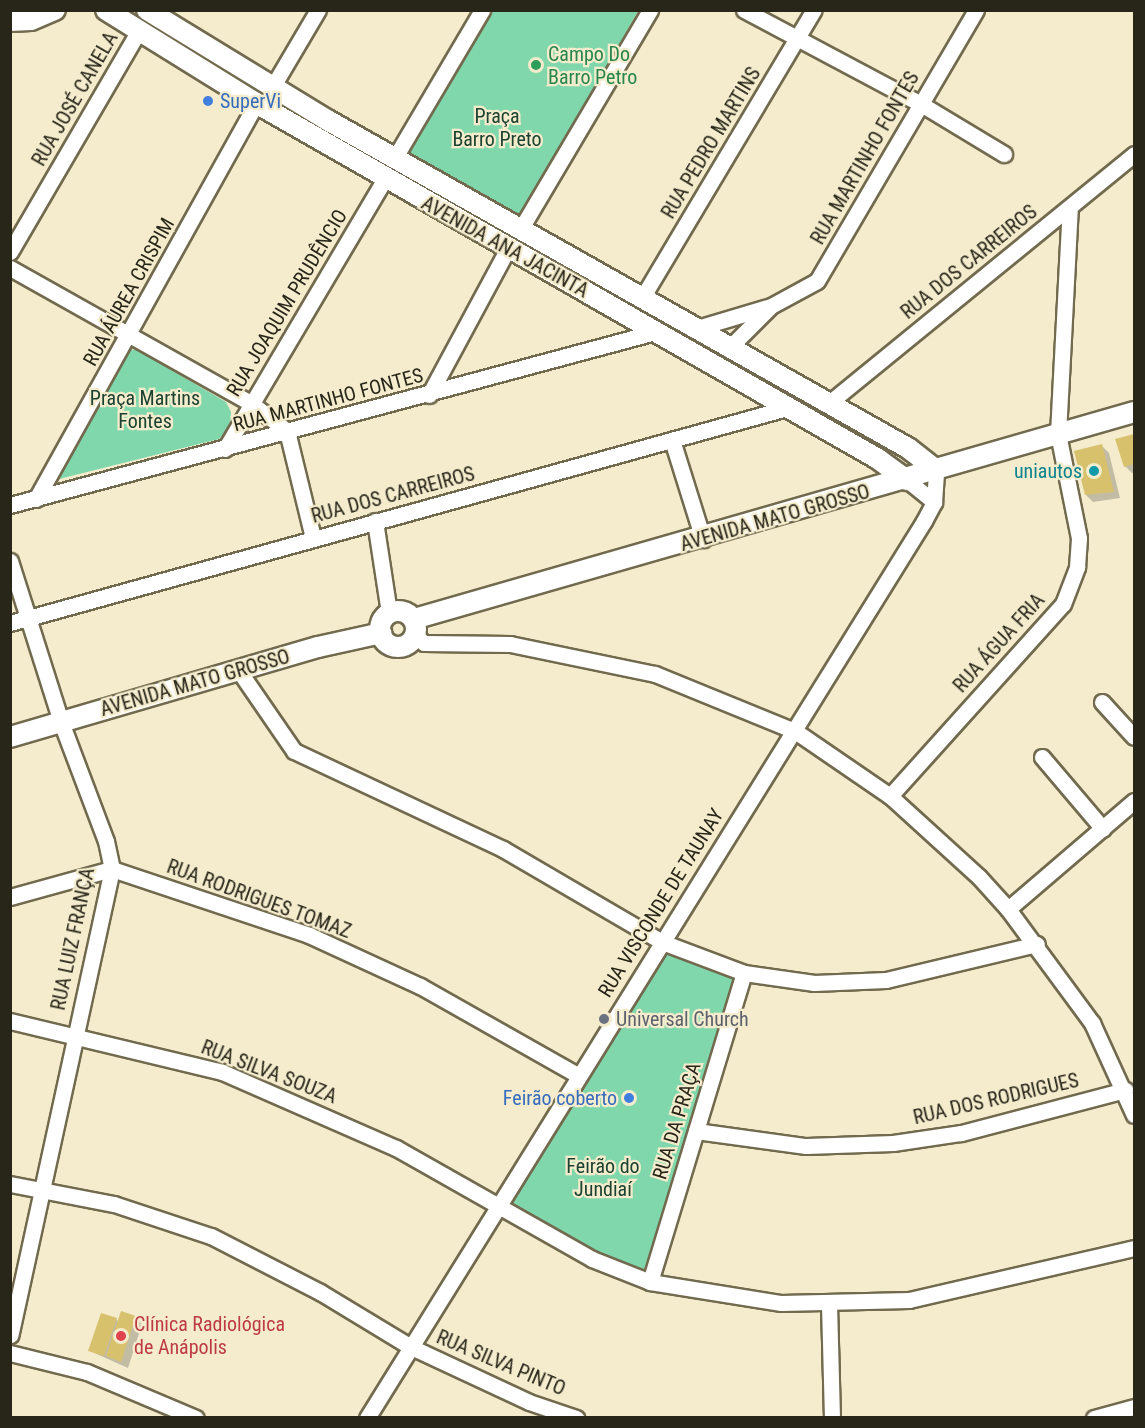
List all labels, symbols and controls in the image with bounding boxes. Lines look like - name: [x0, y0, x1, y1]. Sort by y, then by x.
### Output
- street label: RUA JOSÉ CANELA: [27, 28, 123, 170]
- place label: Campo Do Barro Petro: [548, 42, 637, 89]
- marker: Campo Do Barro Petro: [529, 58, 543, 72]
- street label: RUA PEDRO MARTINS: [656, 63, 766, 223]
- street label: RUA MARTINHO FONTES: [806, 67, 924, 249]
- place label: SuperVi: [220, 89, 281, 113]
- marker: SuperVi: [201, 94, 215, 108]
- park label: Praça Barro Preto: [452, 105, 542, 152]
- street label: AVENIDA ANA JACINTA: [417, 191, 593, 303]
- street label: RUA DOS CARREIROS: [896, 200, 1042, 324]
- street label: RUA JOAQUIM PRUDÊNCIO: [222, 205, 352, 401]
- street label: RUA ÁUREA CRISPIM: [78, 214, 180, 370]
- street label: RUA MARTINHO FONTES: [230, 363, 426, 437]
- park label: Praça Martins Fontes: [90, 386, 200, 433]
- place label: uniautos: [1014, 459, 1082, 483]
- street label: RUA DOS CARREIROS: [309, 462, 477, 528]
- marker: uniautos: [1087, 464, 1101, 478]
- street label: AVENIDA MATO GROSSO: [677, 479, 873, 557]
- street label: RUA ÁGUA FRIA: [948, 588, 1050, 698]
- street label: AVENIDA MATO GROSSO: [97, 644, 293, 722]
- street label: RUA VISCONDE DE TAUNAY: [593, 804, 729, 1002]
- street label: RUA RODRIGUES TOMAZ: [163, 854, 355, 944]
- street label: RUA LUIZ FRANÇA: [46, 866, 100, 1012]
- place label: Universal Church: [616, 1007, 749, 1031]
- marker: Universal Church: [597, 1012, 611, 1026]
- street label: RUA SILVA SOUZA: [198, 1035, 340, 1109]
- street label: RUA DA PRAÇA: [648, 1060, 706, 1182]
- street label: RUA DOS RODRIGUES: [911, 1068, 1081, 1130]
- place label: Feirão coberto: [503, 1086, 617, 1110]
- marker: Feirão coberto: [622, 1091, 636, 1105]
- park label: Feirão do Jundiaí: [566, 1154, 640, 1201]
- place label: Clínica Radiológica de Anápolis: [134, 1312, 285, 1359]
- street label: RUA SILVA PINTO: [433, 1325, 569, 1401]
- marker: Clínica Radiológica de Anápolis: [112, 1327, 130, 1345]

